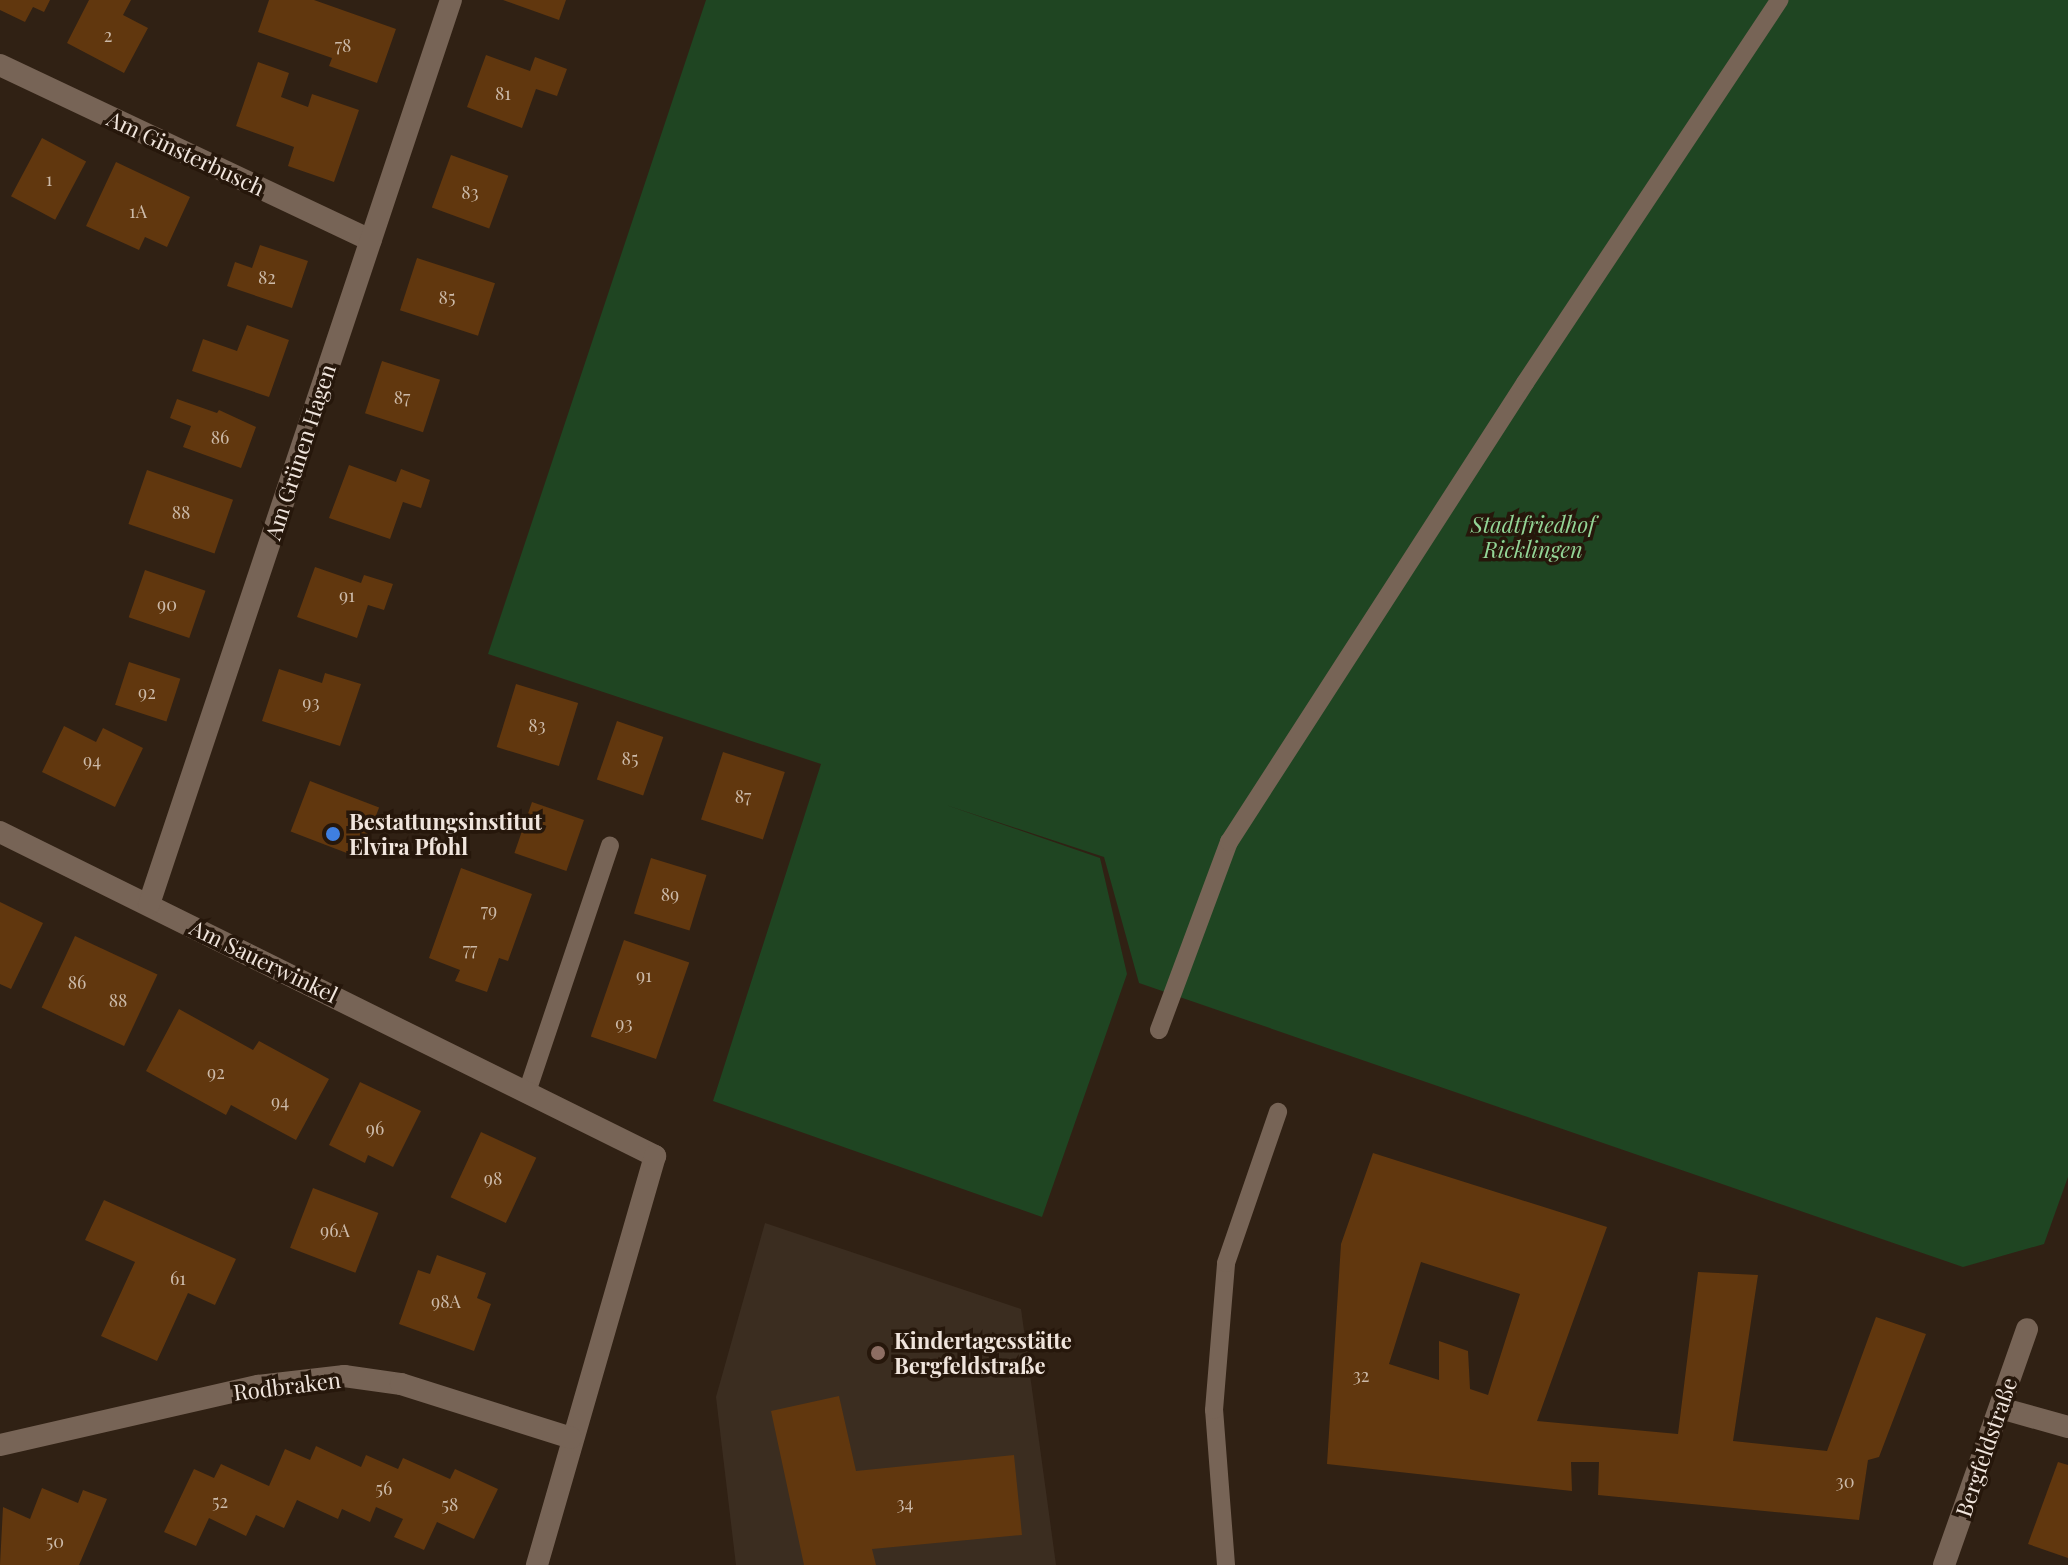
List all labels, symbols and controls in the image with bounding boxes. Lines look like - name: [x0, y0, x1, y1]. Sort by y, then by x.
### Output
- house number: 2: [104, 24, 112, 46]
- house number: 78: [335, 34, 351, 56]
- house number: 81: [495, 82, 511, 104]
- street label: Am Ginsterbusch: [103, 105, 269, 201]
- house number: 1: [46, 168, 52, 190]
- house number: 83: [461, 181, 479, 203]
- house number: 1A: [129, 200, 147, 222]
- house number: 82: [258, 266, 276, 288]
- house number: 85: [439, 286, 455, 308]
- street label: Am Grünen Hagen: [259, 361, 341, 543]
- house number: 87: [394, 386, 410, 408]
- house number: 86: [211, 426, 229, 448]
- house number: 88: [172, 501, 190, 523]
- park label: Stadtfriedhof Ricklingen: [1471, 511, 1595, 562]
- house number: 91: [339, 584, 355, 606]
- house number: 90: [157, 593, 177, 615]
- house number: 92: [138, 681, 156, 703]
- house number: 93: [302, 691, 320, 713]
- house number: 83: [528, 714, 546, 736]
- house number: 85: [622, 747, 638, 769]
- house number: 94: [83, 749, 101, 771]
- house number: 87: [735, 785, 751, 807]
- place label: Bestattungsinstitut Elvira Pfohl: [349, 808, 542, 860]
- marker: Bestattungsinstitut Elvira Pfohl: [324, 825, 342, 843]
- house number: 89: [661, 883, 679, 905]
- house number: 79: [481, 899, 497, 921]
- street label: Am Sauerwinkel: [186, 914, 342, 1008]
- house number: 77: [463, 938, 477, 960]
- house number: 91: [636, 964, 652, 986]
- house number: 86: [68, 971, 86, 993]
- house number: 88: [109, 989, 127, 1011]
- house number: 93: [615, 1012, 633, 1034]
- house number: 92: [207, 1061, 225, 1083]
- house number: 94: [271, 1090, 289, 1112]
- house number: 96: [366, 1117, 384, 1139]
- house number: 98: [484, 1167, 502, 1189]
- house number: 96A: [320, 1219, 350, 1241]
- house number: 61: [170, 1267, 186, 1289]
- house number: 98A: [431, 1290, 461, 1312]
- place label: Kindertagesstätte Bergfeldstraße: [894, 1327, 1072, 1378]
- marker: Kindertagesstätte Bergfeldstraße: [869, 1344, 887, 1362]
- house number: 32: [1353, 1364, 1369, 1386]
- street label: Rodbraken: [232, 1366, 342, 1406]
- street label: Bergfeldstraße: [1950, 1374, 2022, 1520]
- house number: 30: [1836, 1470, 1854, 1492]
- house number: 56: [376, 1477, 392, 1499]
- house number: 52: [212, 1490, 228, 1512]
- house number: 34: [896, 1492, 914, 1514]
- house number: 58: [442, 1493, 458, 1515]
- house number: 50: [46, 1530, 64, 1552]

